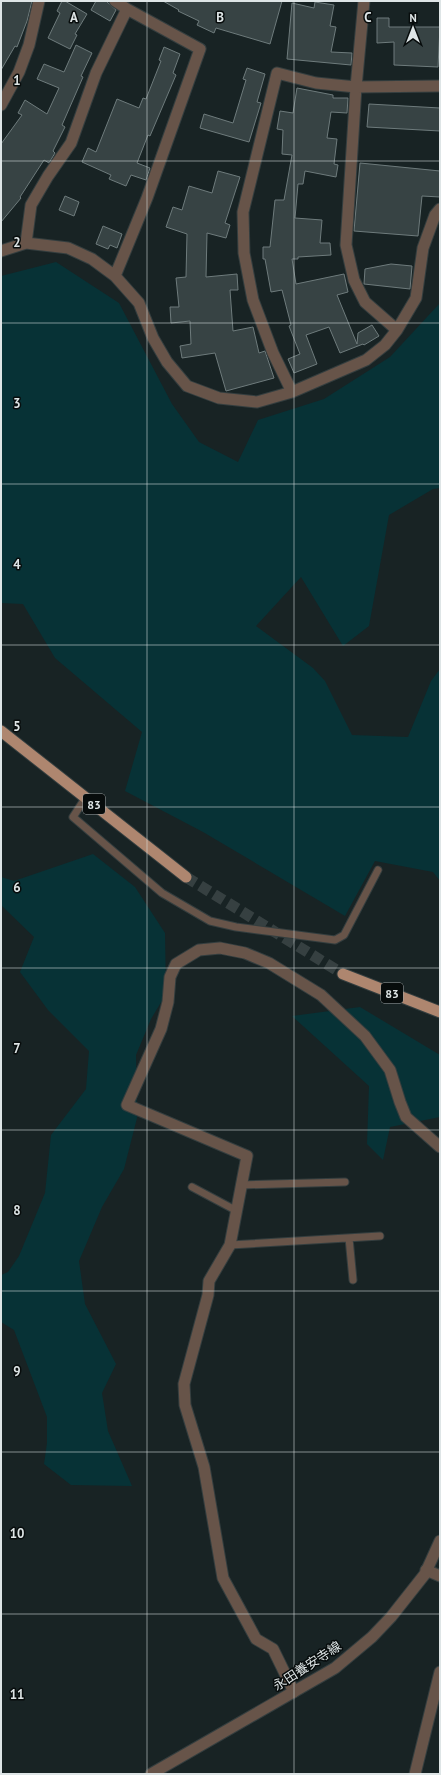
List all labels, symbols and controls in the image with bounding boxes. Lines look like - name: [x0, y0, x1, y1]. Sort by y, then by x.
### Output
- north arrow: [393, 8, 433, 48]
- text: A: [70, 9, 78, 26]
- text: B: [216, 9, 224, 26]
- text: C: [364, 9, 372, 26]
- text: N: [409, 11, 417, 25]
- text: 1: [13, 72, 21, 89]
- text: 2: [13, 234, 21, 251]
- text: 3: [13, 395, 21, 412]
- text: 4: [13, 556, 21, 573]
- text: 5: [13, 718, 21, 735]
- road number: 83: [83, 794, 105, 814]
- text: 6: [13, 879, 21, 896]
- road number: 83: [381, 983, 403, 1003]
- text: 7: [13, 1040, 21, 1057]
- text: 8: [13, 1202, 21, 1219]
- text: 9: [13, 1363, 21, 1380]
- text: 10: [10, 1525, 24, 1542]
- street label: 永田養安寺線: [270, 1638, 344, 1694]
- text: 11: [10, 1686, 24, 1703]

